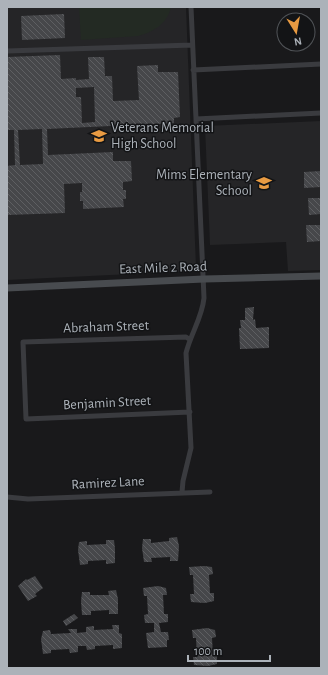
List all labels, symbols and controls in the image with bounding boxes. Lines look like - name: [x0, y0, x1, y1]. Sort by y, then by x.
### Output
- north arrow: [276, 12, 316, 52]
- text: N: [293, 35, 303, 47]
- place label: Veterans Memorial High School: [111, 121, 214, 151]
- school or university icon: Veterans Memorial High School: [90, 127, 108, 145]
- place label: Mims Elementary School: [156, 168, 252, 198]
- school or university icon: Mims Elementary School: [255, 174, 273, 192]
- street label: East Mile 2 Road: [119, 259, 207, 277]
- street label: Abraham Street: [63, 318, 150, 335]
- street label: Benjamin Street: [63, 394, 152, 412]
- street label: Ramirez Lane: [71, 474, 145, 492]
- scale bar: [188, 637, 270, 663]
- text: 100 m: [194, 645, 222, 657]

